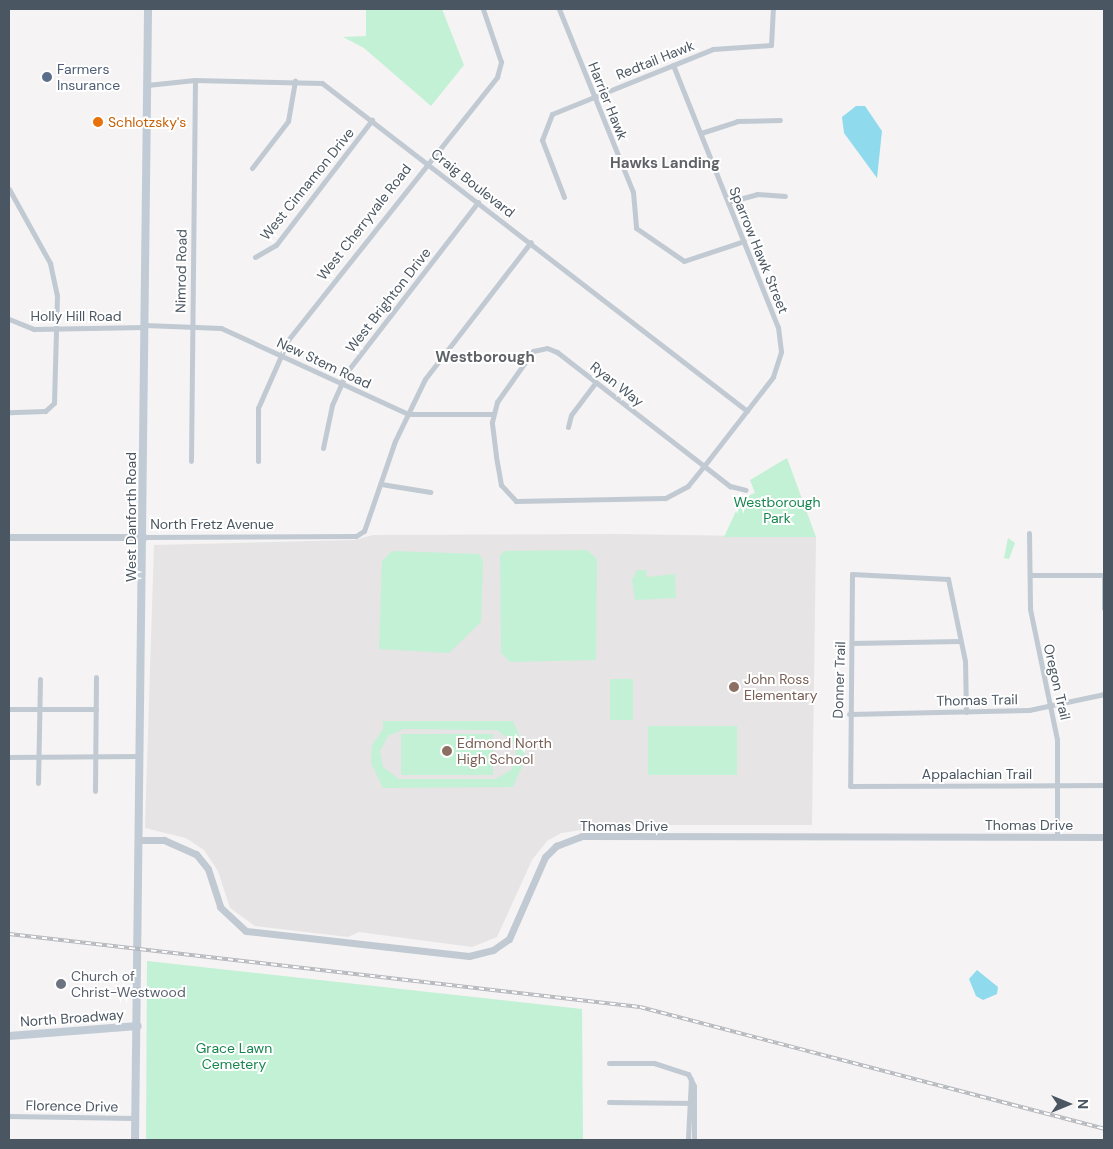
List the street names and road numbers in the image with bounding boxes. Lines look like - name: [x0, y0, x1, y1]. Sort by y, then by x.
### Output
- street label: Redtail Hawk: [614, 37, 696, 83]
- street label: Harrier Hawk: [585, 60, 631, 142]
- street label: West Cinnamon Drive: [257, 125, 357, 243]
- street label: Craig Boulevard: [428, 145, 518, 221]
- street label: West Cherryvale Road: [313, 161, 415, 283]
- street label: Sparrow Hawk Street: [726, 184, 792, 316]
- street label: Nimrod Road: [172, 229, 190, 313]
- street label: West Brighton Drive: [342, 244, 434, 356]
- street label: Holly Hill Road: [30, 308, 122, 324]
- street label: New Stem Road: [274, 334, 374, 392]
- street label: Ryan Way: [587, 358, 647, 410]
- street label: West Danforth Road: [123, 452, 139, 582]
- street label: North Fretz Avenue: [150, 516, 274, 532]
- street label: Donner Trail: [829, 641, 849, 719]
- street label: Oregon Trail: [1040, 642, 1074, 722]
- street label: Thomas Trail: [936, 691, 1018, 709]
- street label: Appalachian Trail: [922, 766, 1032, 782]
- street label: Thomas Drive: [985, 817, 1073, 833]
- street label: Thomas Drive: [580, 818, 668, 834]
- street label: North Broadway: [19, 1006, 125, 1030]
- street label: Florence Drive: [26, 1097, 118, 1115]

